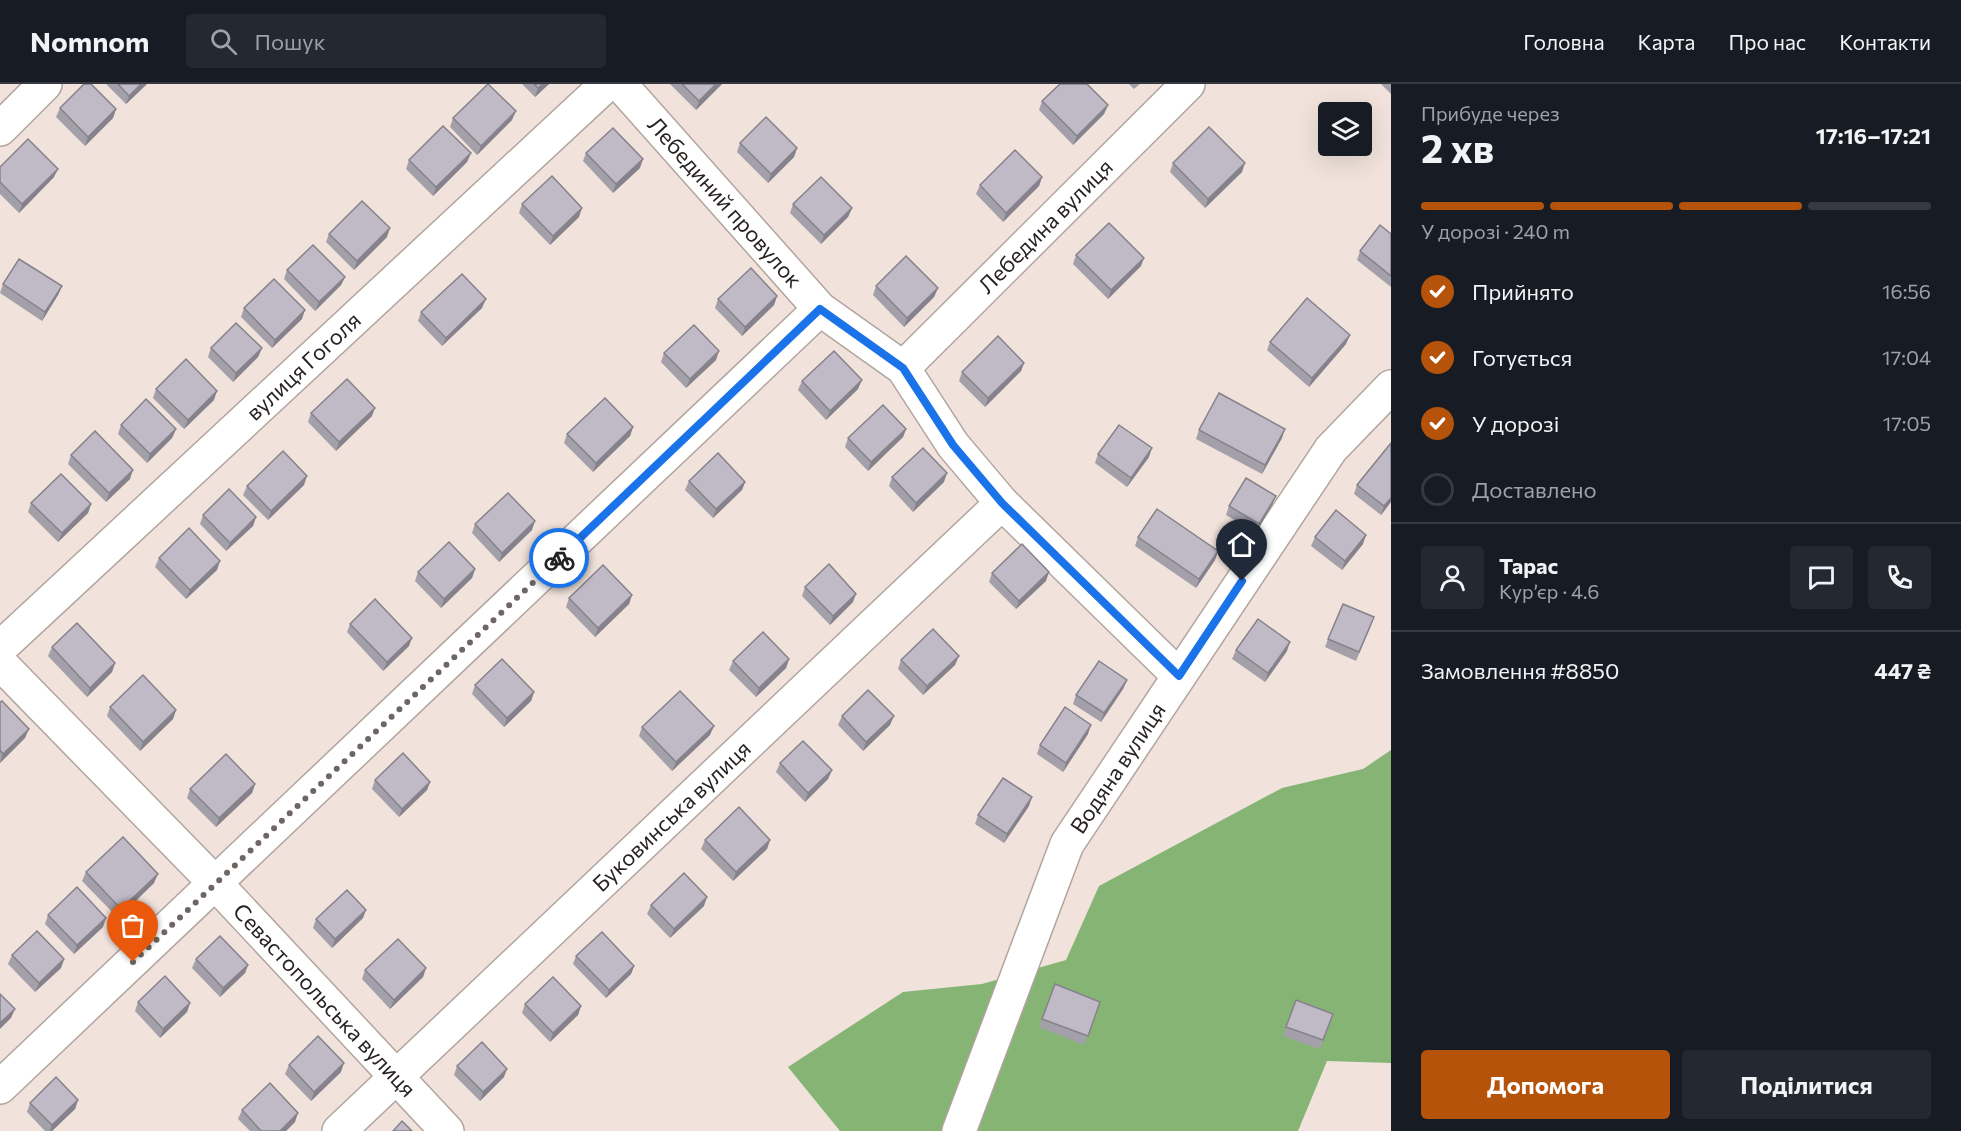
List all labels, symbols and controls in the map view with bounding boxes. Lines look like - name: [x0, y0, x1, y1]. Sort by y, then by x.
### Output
- search box: [186, 14, 606, 68]
- text: Nomnom: [30, 24, 150, 58]
- icon: search: [207, 25, 240, 58]
- text: Пошук: [255, 28, 326, 55]
- text: Головна: [1523, 29, 1605, 54]
- text: Карта: [1638, 29, 1695, 54]
- text: Про нас: [1728, 29, 1806, 54]
- text: Контакти: [1839, 29, 1931, 54]
- text: Прибуде через: [1421, 101, 1560, 125]
- map controls: [1318, 102, 1372, 156]
- button: layers: [1318, 102, 1372, 156]
- street label: Лебединий провулок: [642, 111, 808, 293]
- text: 17:16–17:21: [1816, 122, 1931, 149]
- text: 2 хв: [1421, 123, 1494, 171]
- street label: Лебедина вулиця: [972, 153, 1118, 298]
- text: У дорозі · 240 m: [1421, 219, 1570, 243]
- icon: check: [1421, 275, 1454, 308]
- text: Прийнято: [1472, 278, 1574, 305]
- text: 16:56: [1882, 279, 1931, 303]
- street label: вулиця Гоголя: [240, 306, 366, 426]
- icon: check: [1421, 341, 1454, 374]
- text: Готується: [1472, 344, 1572, 371]
- text: 17:04: [1882, 345, 1931, 369]
- icon: check: [1421, 407, 1454, 440]
- text: У дорозі: [1472, 410, 1559, 437]
- text: 17:05: [1883, 411, 1931, 435]
- text: Доставлено: [1472, 476, 1597, 503]
- pin: [1216, 519, 1267, 581]
- courier: [529, 528, 589, 588]
- icon: home: [1225, 528, 1258, 561]
- icon: bike: [543, 542, 576, 575]
- button: person: [1421, 546, 1484, 609]
- button: chat: [1790, 546, 1853, 609]
- button: phone: [1868, 546, 1931, 609]
- text: Тарас: [1499, 552, 1558, 579]
- text: Кур’єр · 4.6: [1499, 579, 1599, 603]
- text: Замовлення #8850: [1421, 657, 1619, 684]
- text: 447 ₴: [1874, 657, 1931, 684]
- street label: Водяна вулиця: [1064, 697, 1171, 838]
- street label: Буковинська вулиця: [587, 735, 756, 897]
- street label: Севастопольська вулиця: [228, 897, 422, 1102]
- pin: [107, 900, 158, 962]
- icon: bag: [116, 909, 149, 942]
- button: Допомога: [1421, 1050, 1670, 1119]
- button: Поділитися: [1682, 1050, 1931, 1119]

